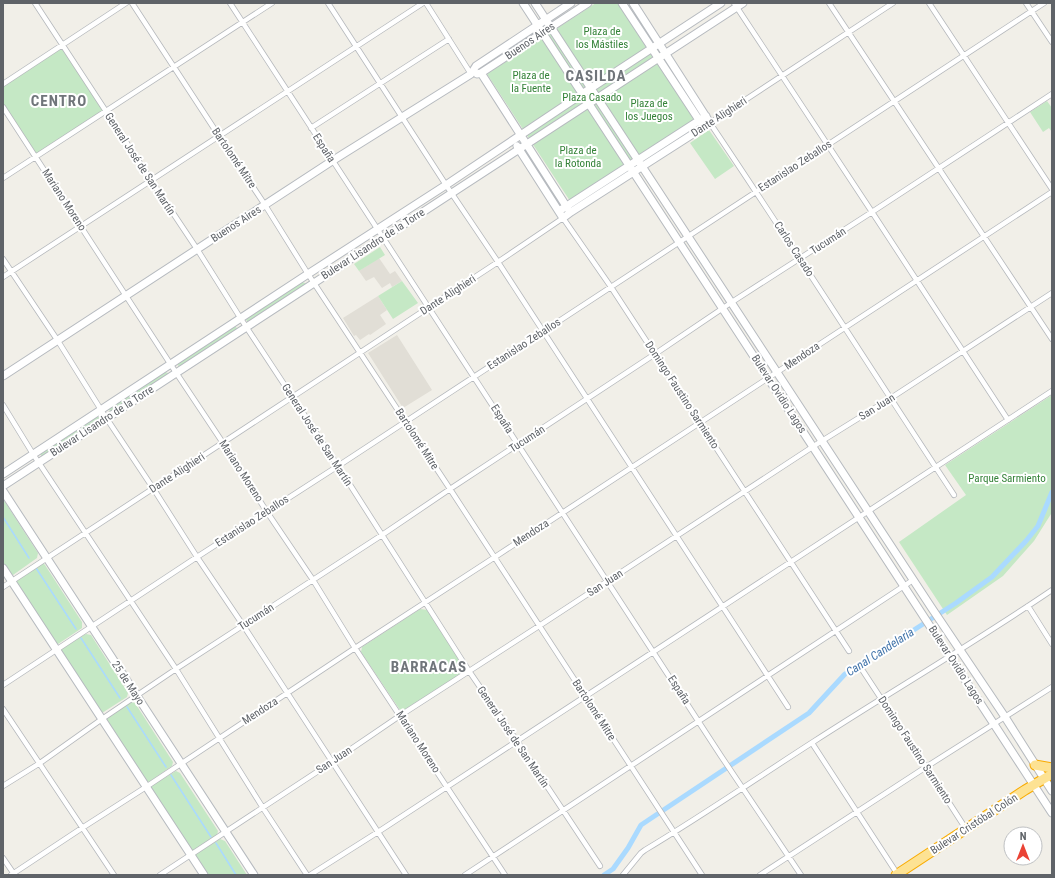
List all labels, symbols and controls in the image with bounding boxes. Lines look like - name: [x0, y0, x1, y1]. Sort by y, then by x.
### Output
- street label: Buenos Aires: [503, 20, 557, 62]
- park label: Plaza de los Mástiles: [576, 25, 628, 51]
- district label: CASILDA: [565, 67, 627, 85]
- park label: Plaza de la Fuente: [511, 69, 551, 95]
- park label: Plaza Casado: [562, 91, 622, 104]
- district label: CENTRO: [31, 92, 87, 110]
- street label: Dante Alighieri: [689, 94, 749, 140]
- park label: Plaza de los Juegos: [625, 97, 673, 123]
- street label: General José de San Martín: [102, 110, 178, 218]
- street label: Bartolomé Mitre: [209, 125, 259, 191]
- street label: España: [310, 131, 338, 165]
- street label: Estanislao Zeballos: [756, 137, 834, 195]
- park label: Plaza de la Rotonda: [555, 144, 601, 170]
- street label: Mariano Moreno: [39, 167, 89, 234]
- street label: Buenos Aires: [208, 203, 264, 245]
- street label: Bulevar Lisandro de la Torre: [319, 206, 427, 282]
- street label: Carlos Casado: [771, 219, 817, 279]
- street label: Tucumán: [808, 225, 848, 257]
- street label: Dante Alighieri: [418, 272, 478, 318]
- street label: Estanislao Zeballos: [485, 315, 563, 373]
- street label: Domingo Faustino Sarmiento: [642, 339, 722, 452]
- street label: Mendoza: [782, 339, 822, 373]
- street label: Bulevar Ovidio Lagos: [749, 352, 809, 436]
- street label: General José de San Martín: [279, 381, 355, 489]
- street label: Bulevar Lisandro de la Torre: [48, 383, 156, 459]
- street label: San Juan: [857, 391, 897, 423]
- street label: España: [488, 402, 516, 436]
- street label: Bartolomé Mitre: [392, 406, 442, 472]
- street label: Tucumán: [507, 423, 547, 455]
- street label: Mariano Moreno: [216, 438, 266, 505]
- street label: Dante Alighieri: [147, 450, 207, 496]
- park label: Parque Sarmiento: [968, 472, 1046, 485]
- street label: Estanislao Zeballos: [213, 492, 291, 550]
- street label: Mendoza: [511, 517, 551, 549]
- street label: San Juan: [585, 567, 625, 599]
- street label: Tucumán: [236, 601, 276, 633]
- street label: Bulevar Ovidio Lagos: [926, 623, 986, 707]
- water label: Canal Candelaria: [844, 625, 916, 679]
- street label: 25 de Mayo: [109, 658, 147, 708]
- district label: BARRACAS: [391, 658, 467, 676]
- street label: España: [665, 673, 693, 707]
- street label: Bartolomé Mitre: [569, 677, 619, 743]
- street label: General José de San Martín: [474, 684, 552, 790]
- street label: Domingo Faustino Sarmiento: [875, 694, 955, 807]
- street label: Mendoza: [240, 695, 280, 727]
- street label: Mariano Moreno: [393, 709, 443, 776]
- street label: San Juan: [314, 743, 354, 777]
- street label: Bulevar Cristóbal Colón: [928, 791, 1020, 857]
- north arrow: [1003, 826, 1043, 866]
- text: N: [1020, 830, 1027, 843]

